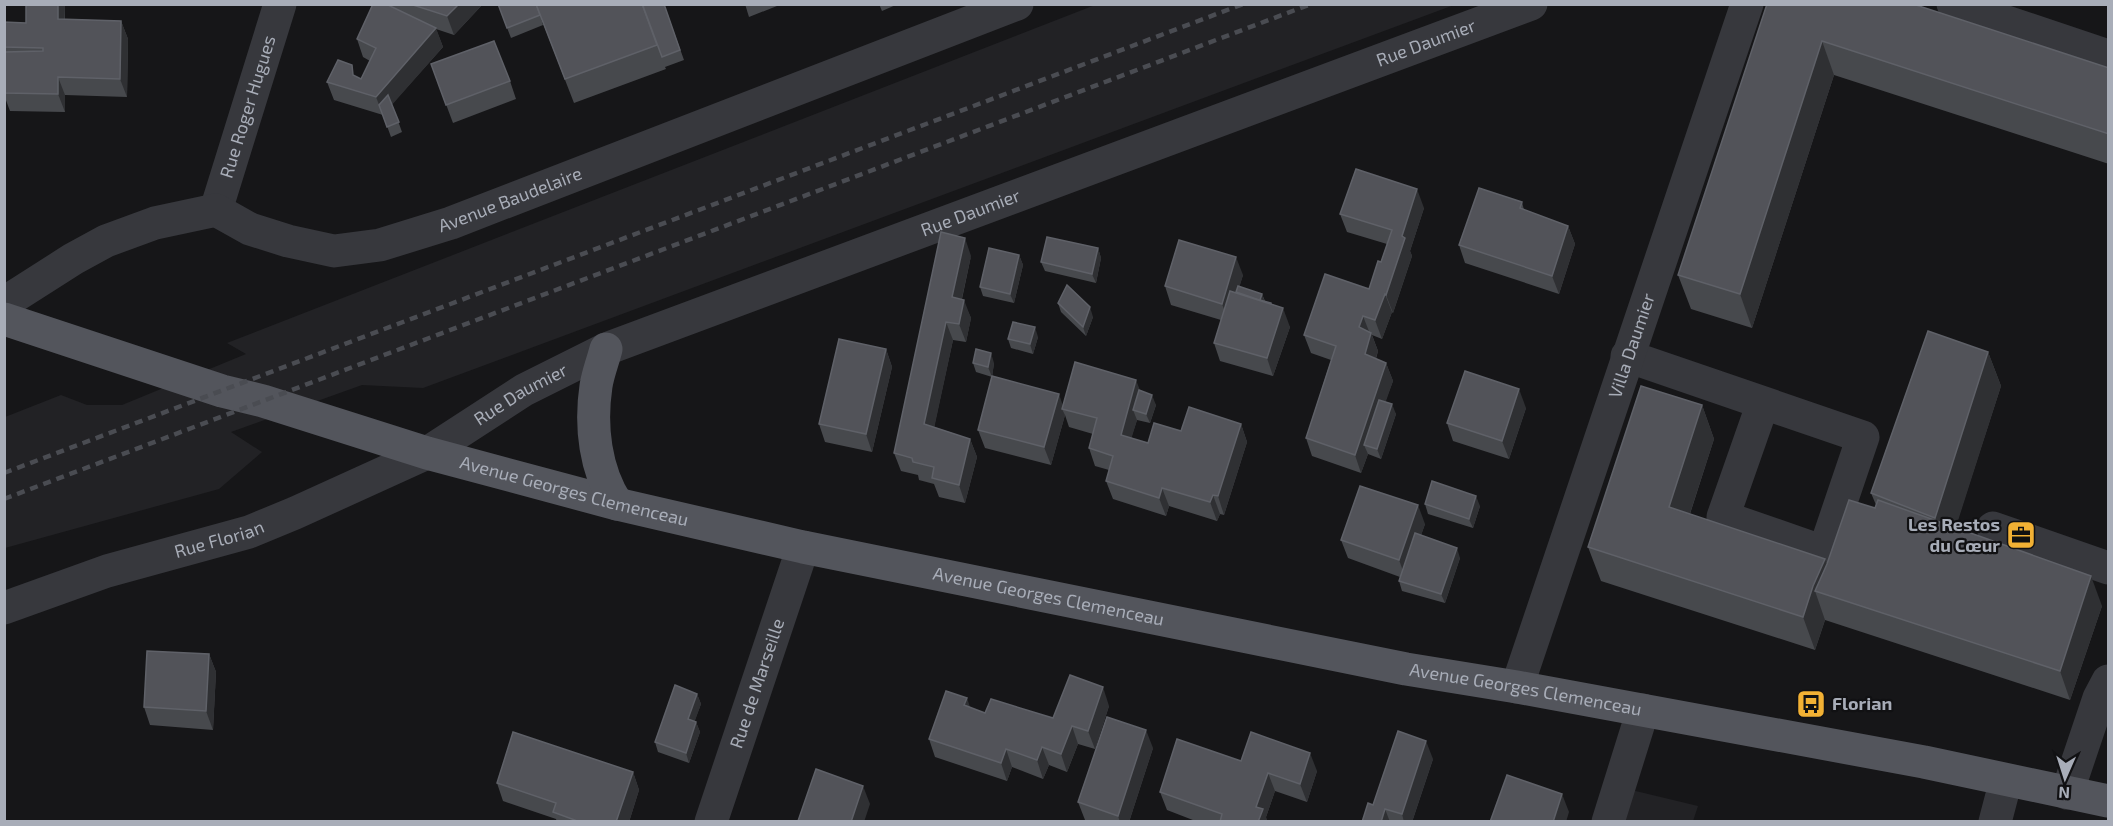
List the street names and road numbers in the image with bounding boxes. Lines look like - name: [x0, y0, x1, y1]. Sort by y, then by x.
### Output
- street label: Rue Daumier: [1373, 14, 1478, 71]
- street label: Rue Roger Hugues: [215, 32, 280, 181]
- street label: Avenue Baudelaire: [435, 161, 585, 236]
- street label: Rue Daumier: [918, 184, 1023, 241]
- street label: Villa Daumier: [1603, 290, 1659, 401]
- street label: Rue Daumier: [469, 358, 571, 430]
- street label: Avenue Georges Clemenceau: [458, 450, 691, 530]
- street label: Rue Florian: [172, 515, 267, 562]
- street label: Avenue Georges Clemenceau: [931, 562, 1166, 630]
- street label: Rue de Marseille: [724, 615, 788, 751]
- street label: Avenue Georges Clemenceau: [1408, 658, 1644, 720]

